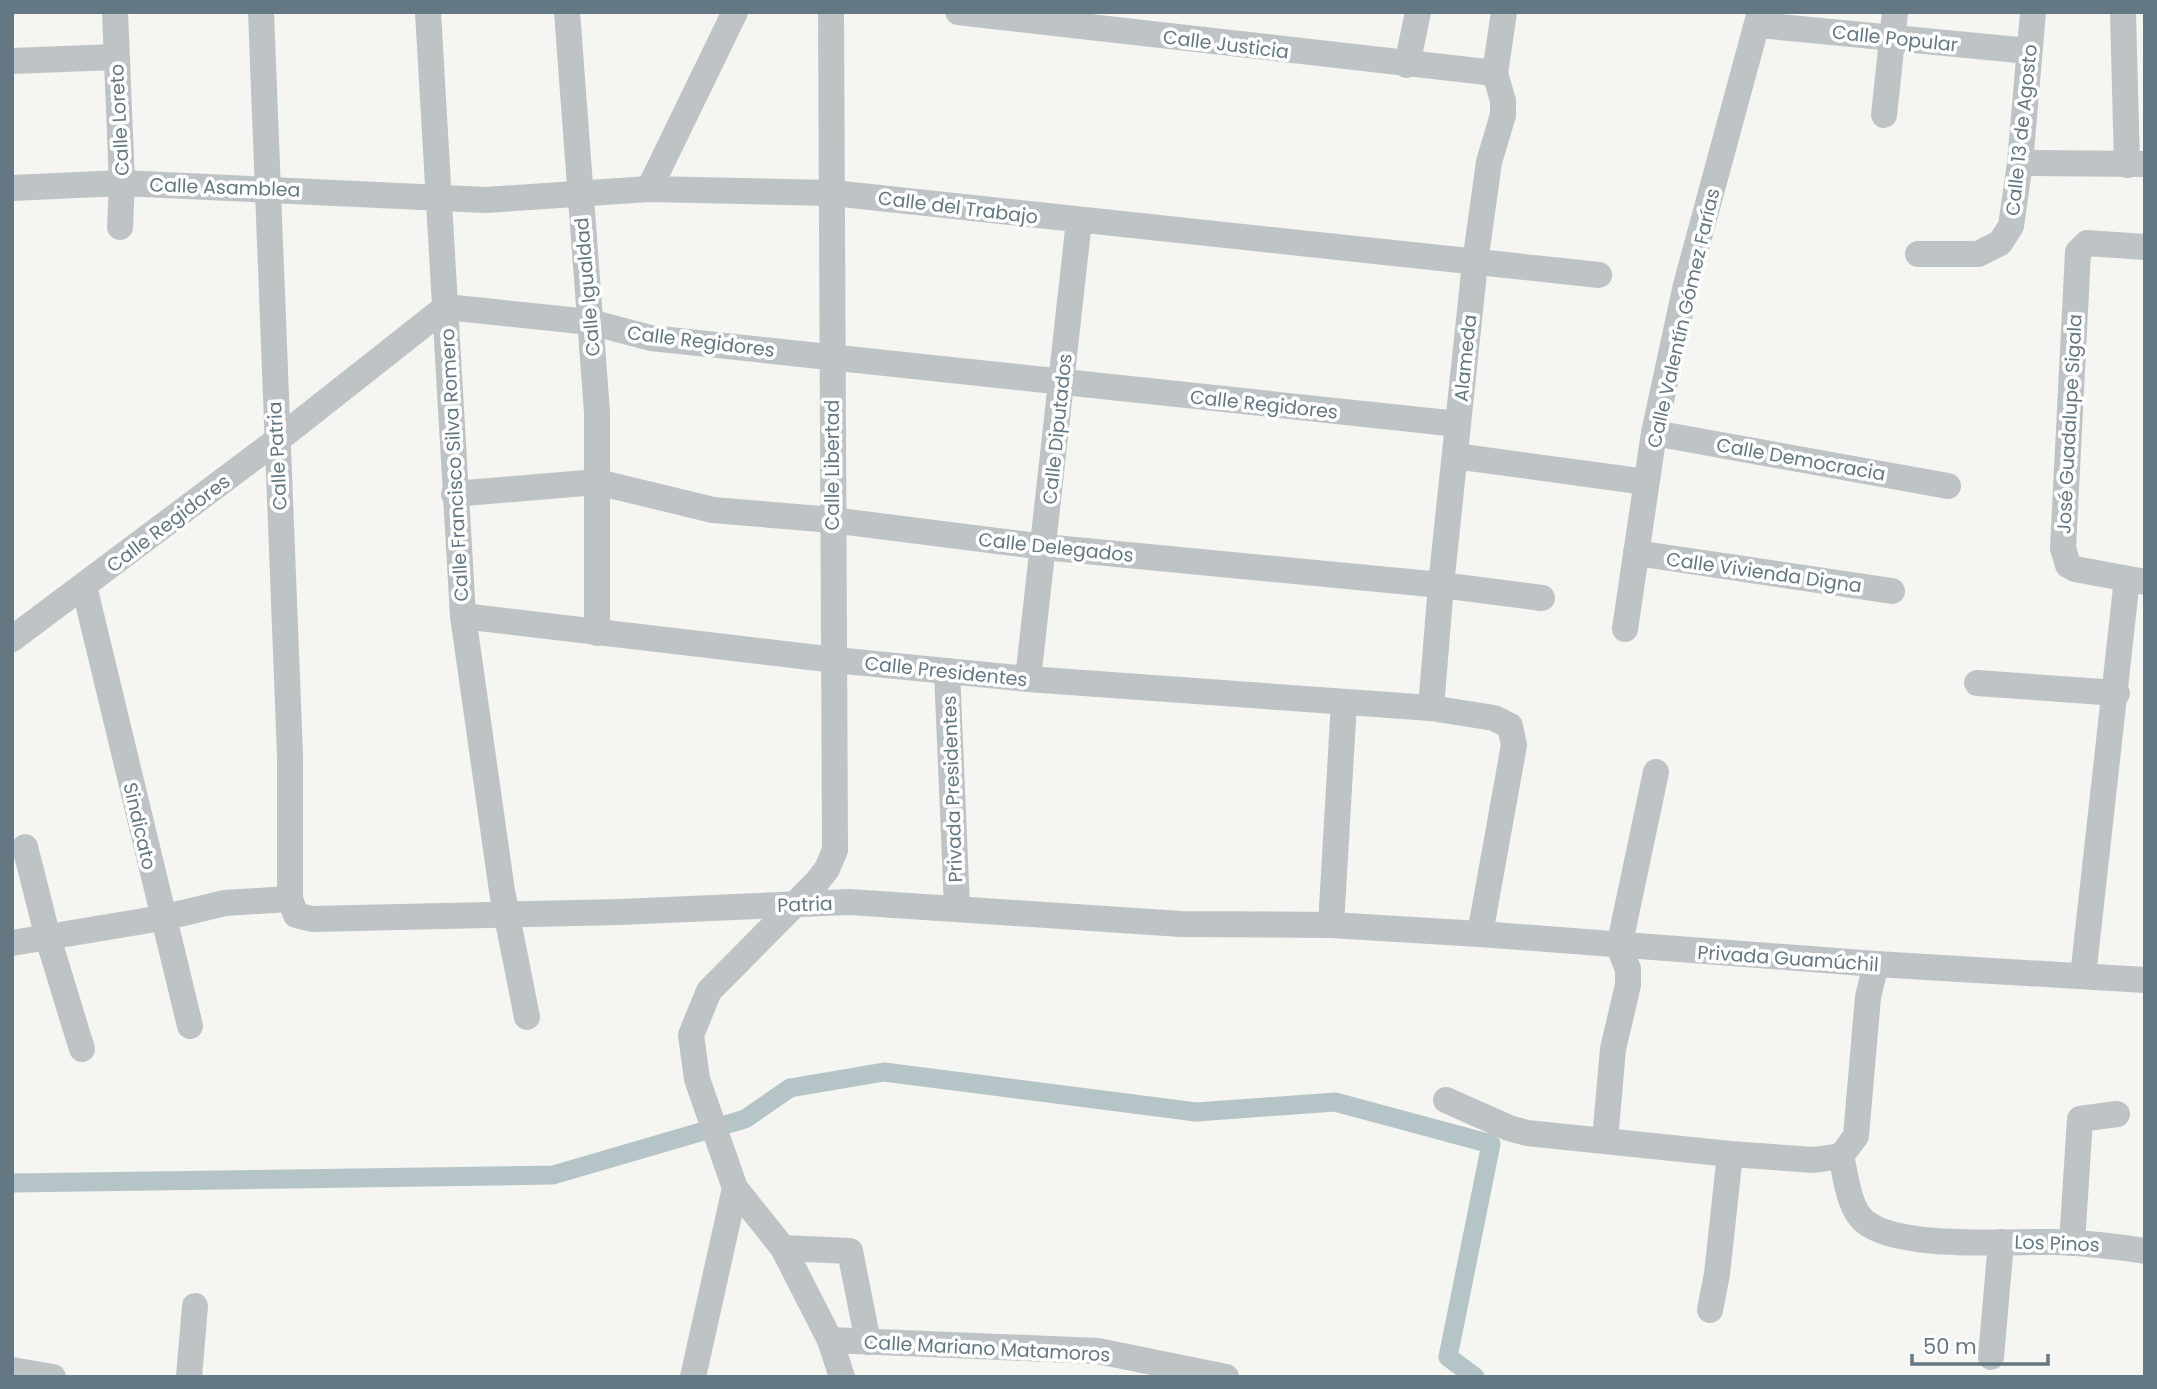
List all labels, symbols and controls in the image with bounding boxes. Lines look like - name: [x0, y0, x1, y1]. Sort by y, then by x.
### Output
- street label: Calle Popular: [1831, 18, 1959, 59]
- street label: Calle Justicia: [1162, 23, 1290, 66]
- street label: Calle 13 de Agosto: [1999, 43, 2044, 217]
- street label: Calle Loreto: [103, 63, 136, 177]
- street label: Calle Asamblea: [149, 171, 301, 204]
- street label: Calle del Trabajo: [876, 184, 1039, 231]
- street label: Calle Valentín Gómez Farías: [1640, 186, 1727, 451]
- street label: Calle Igualdad: [568, 216, 607, 358]
- street label: Alameda: [1448, 313, 1483, 403]
- street label: José Guadalupe Sigala: [2050, 313, 2089, 535]
- street label: Calle Regidores: [626, 319, 776, 364]
- street label: Calle Francisco Silva Romero: [434, 328, 475, 602]
- street label: Calle Diputados: [1036, 352, 1079, 506]
- street label: Calle Regidores: [1189, 383, 1339, 426]
- street label: Calle Libertad: [819, 400, 846, 530]
- street label: Calle Patria: [261, 401, 294, 511]
- street label: Calle Democracia: [1714, 431, 1888, 488]
- street label: Calle Regidores: [101, 468, 236, 579]
- street label: Calle Delegados: [977, 526, 1135, 569]
- street label: Calle Vivienda Digna: [1664, 545, 1863, 600]
- street label: Calle Presidentes: [863, 650, 1029, 693]
- street label: Privada Presidentes: [936, 695, 969, 883]
- street label: Sindicato: [116, 780, 163, 872]
- street label: Patria: [777, 890, 833, 919]
- street label: Privada Guamúchil: [1696, 939, 1879, 978]
- street label: Los Pinos: [2014, 1229, 2100, 1258]
- scale bar: [1912, 1322, 2048, 1366]
- street label: Calle Mariano Matamoros: [863, 1329, 1111, 1368]
- text: 50 m: [1923, 1332, 1977, 1361]

